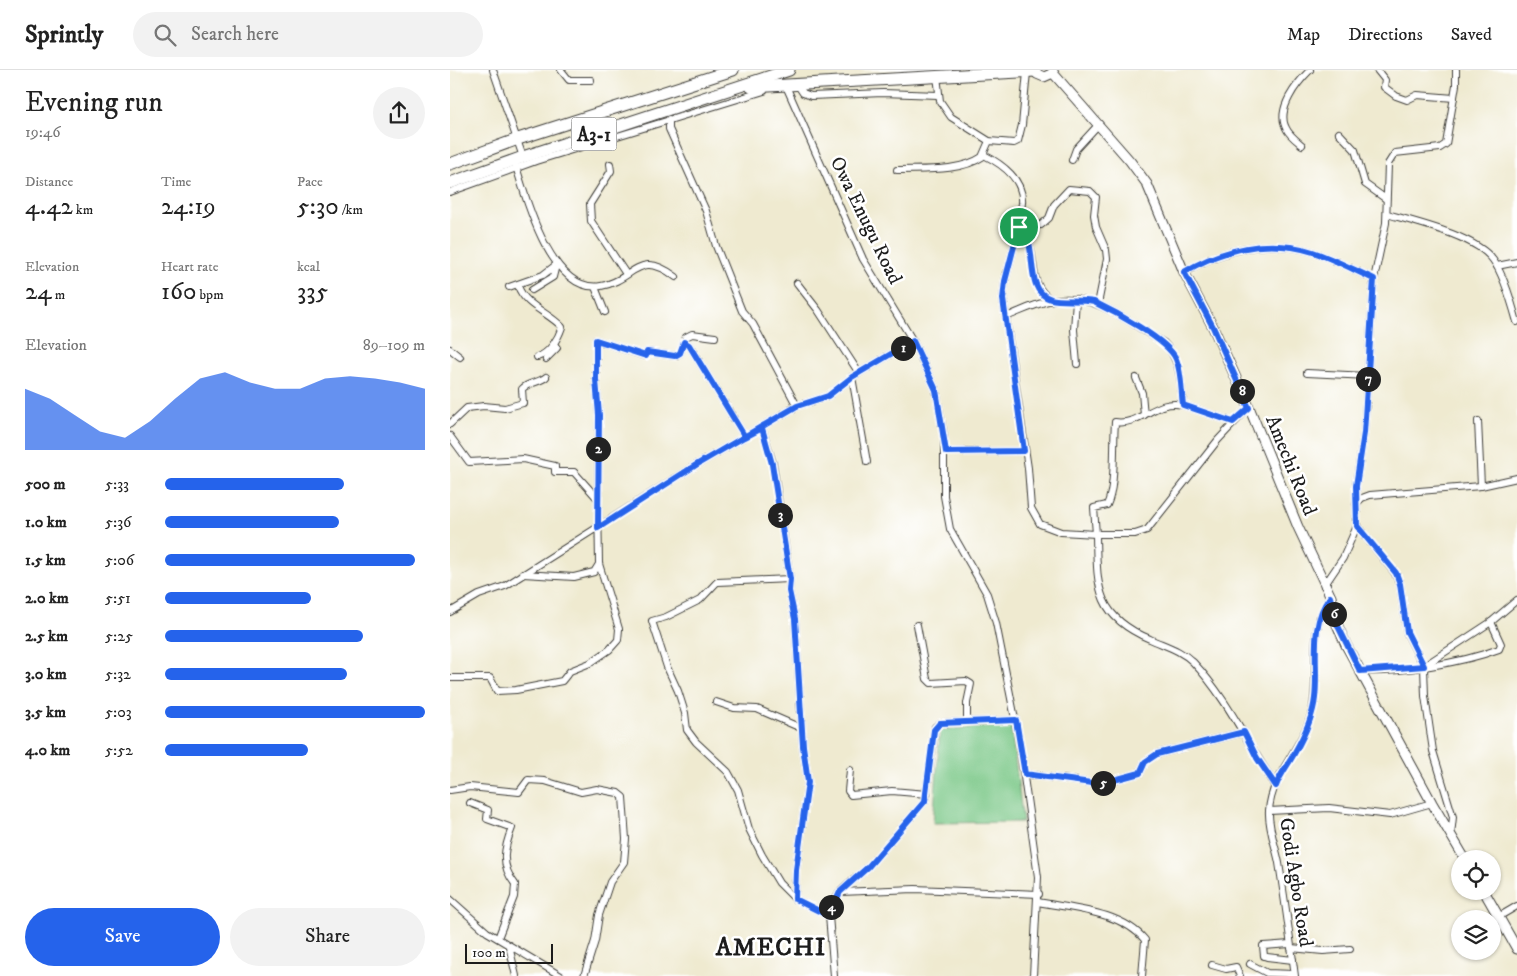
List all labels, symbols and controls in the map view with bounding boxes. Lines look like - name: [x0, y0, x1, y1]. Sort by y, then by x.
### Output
- search box: [133, 12, 483, 57]
- text: Sprintly: [25, 20, 103, 50]
- icon: search: [151, 21, 179, 49]
- text: Search here: [191, 23, 279, 46]
- text: Map: [1287, 24, 1320, 46]
- text: Directions: [1348, 24, 1423, 46]
- text: Saved: [1451, 24, 1492, 46]
- text: Evening run: [25, 85, 163, 120]
- button: share: [373, 87, 425, 139]
- road number: A3-1: [572, 118, 616, 150]
- text: 19:46: [25, 122, 61, 142]
- street label: Owa Enugu Road: [824, 153, 907, 289]
- text: Distance: [25, 173, 73, 191]
- text: Time: [161, 173, 191, 191]
- text: Pace: [297, 173, 323, 191]
- text: 4.42: [25, 191, 73, 222]
- text: 24:19: [161, 191, 216, 222]
- text: 5:30: [297, 191, 339, 222]
- text: km: [73, 201, 93, 219]
- text: /km: [339, 201, 363, 219]
- pin: [998, 206, 1040, 248]
- icon: arrive: [1005, 213, 1033, 241]
- text: Elevation: [25, 258, 79, 276]
- text: Heart rate: [161, 258, 218, 276]
- text: kcal: [297, 258, 320, 276]
- text: 24: [25, 276, 52, 307]
- text: 160: [161, 276, 197, 307]
- text: 335: [297, 276, 328, 307]
- text: m: [52, 286, 65, 304]
- text: bpm: [197, 286, 224, 304]
- text: Elevation: [25, 335, 87, 355]
- text: 89–109 m: [363, 335, 425, 355]
- pin: 1: [890, 336, 916, 360]
- text: 1: [901, 339, 906, 357]
- pin: 7: [1356, 366, 1380, 392]
- text: 7: [1365, 370, 1372, 388]
- pin: 8: [1230, 378, 1254, 404]
- text: 8: [1239, 382, 1246, 400]
- street label: Amechi Road: [1259, 412, 1322, 519]
- pin: 2: [586, 436, 610, 462]
- text: 2: [595, 440, 602, 458]
- text: 500 m: [25, 474, 66, 494]
- text: 5:33: [105, 474, 129, 494]
- pin: 3: [768, 502, 792, 528]
- text: 3: [778, 506, 783, 524]
- text: 1.0 km: [25, 512, 67, 532]
- text: 5:36: [105, 512, 131, 532]
- text: 1.5 km: [25, 550, 66, 570]
- text: 5:06: [105, 550, 134, 570]
- text: 2.0 km: [25, 588, 69, 608]
- text: 5:51: [105, 588, 131, 608]
- pin: 6: [1322, 602, 1346, 626]
- text: 6: [1331, 605, 1338, 623]
- text: 2.5 km: [25, 626, 68, 646]
- text: 5:25: [105, 626, 133, 646]
- text: 3.0 km: [25, 664, 67, 684]
- text: 5:32: [105, 664, 131, 684]
- text: 3.5 km: [25, 702, 66, 722]
- text: 5:03: [105, 702, 132, 722]
- text: 4.0 km: [25, 740, 70, 760]
- text: 5:52: [105, 740, 133, 760]
- pin: 5: [1090, 770, 1116, 796]
- text: 5: [1100, 774, 1107, 792]
- street label: Godi Agbo Road: [1273, 816, 1318, 949]
- map controls: [1451, 850, 1501, 960]
- button: locate: [1451, 850, 1501, 900]
- pin: 4: [818, 894, 844, 920]
- text: 4: [827, 898, 836, 916]
- button: Save: [25, 908, 220, 966]
- button: Share: [230, 908, 425, 966]
- button: layers: [1451, 910, 1501, 960]
- district label: AMECHI: [715, 932, 826, 963]
- scale bar: [465, 941, 552, 964]
- text: 100 m: [472, 944, 506, 962]

